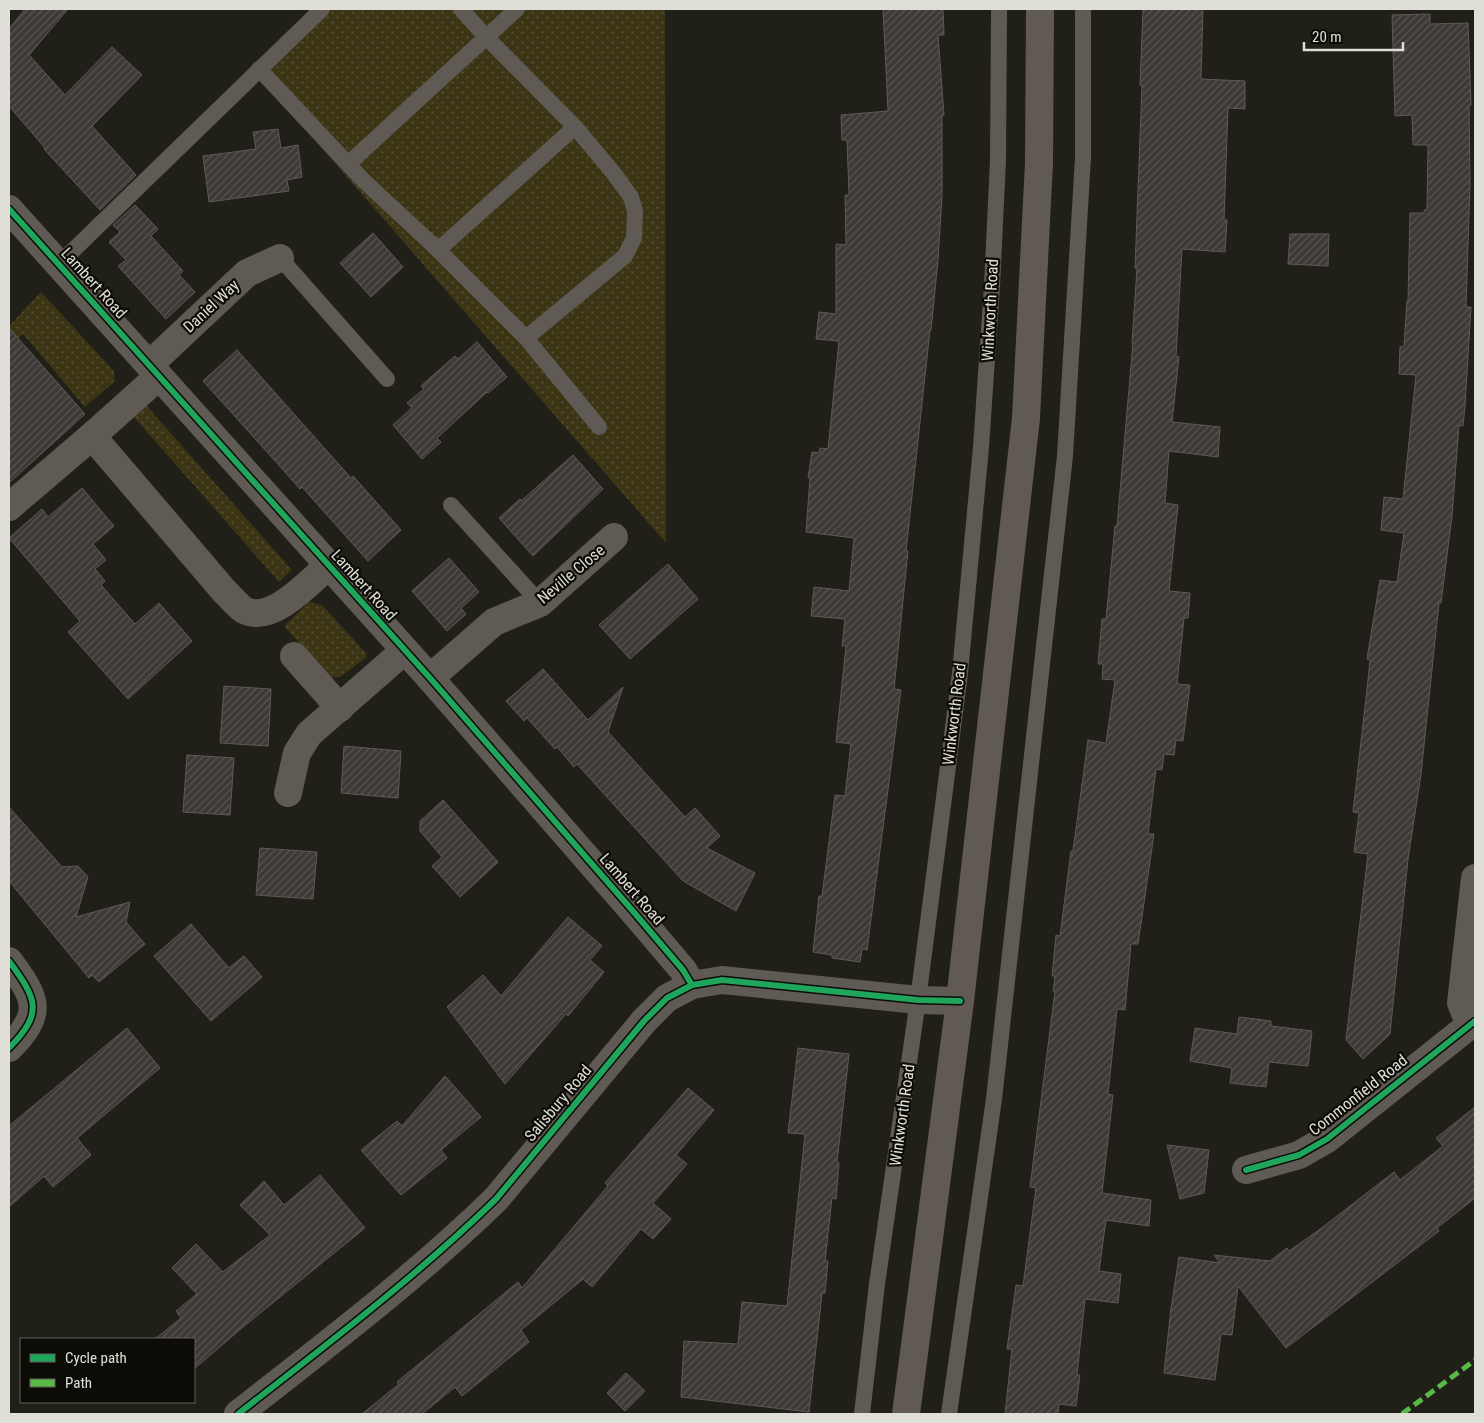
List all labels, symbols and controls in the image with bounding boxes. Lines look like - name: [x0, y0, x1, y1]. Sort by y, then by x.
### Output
- scale bar: [1304, 20, 1403, 52]
- text: 20 m: [1312, 28, 1342, 46]
- street label: Lambert Road: [57, 244, 131, 322]
- street label: Winkworth Road: [978, 258, 1002, 362]
- street label: Daniel Way: [179, 275, 243, 337]
- street label: Neville Close: [534, 540, 608, 608]
- street label: Lambert Road: [327, 546, 401, 624]
- street label: Winkworth Road: [938, 662, 970, 766]
- street label: Lambert Road: [596, 849, 668, 929]
- street label: Commonfield Road: [1305, 1051, 1411, 1139]
- street label: Salisbury Road: [521, 1061, 595, 1145]
- street label: Winkworth Road: [885, 1063, 919, 1167]
- legend: [20, 1338, 195, 1403]
- text: Cycle path: [65, 1349, 127, 1367]
- text: Path: [65, 1374, 92, 1392]

